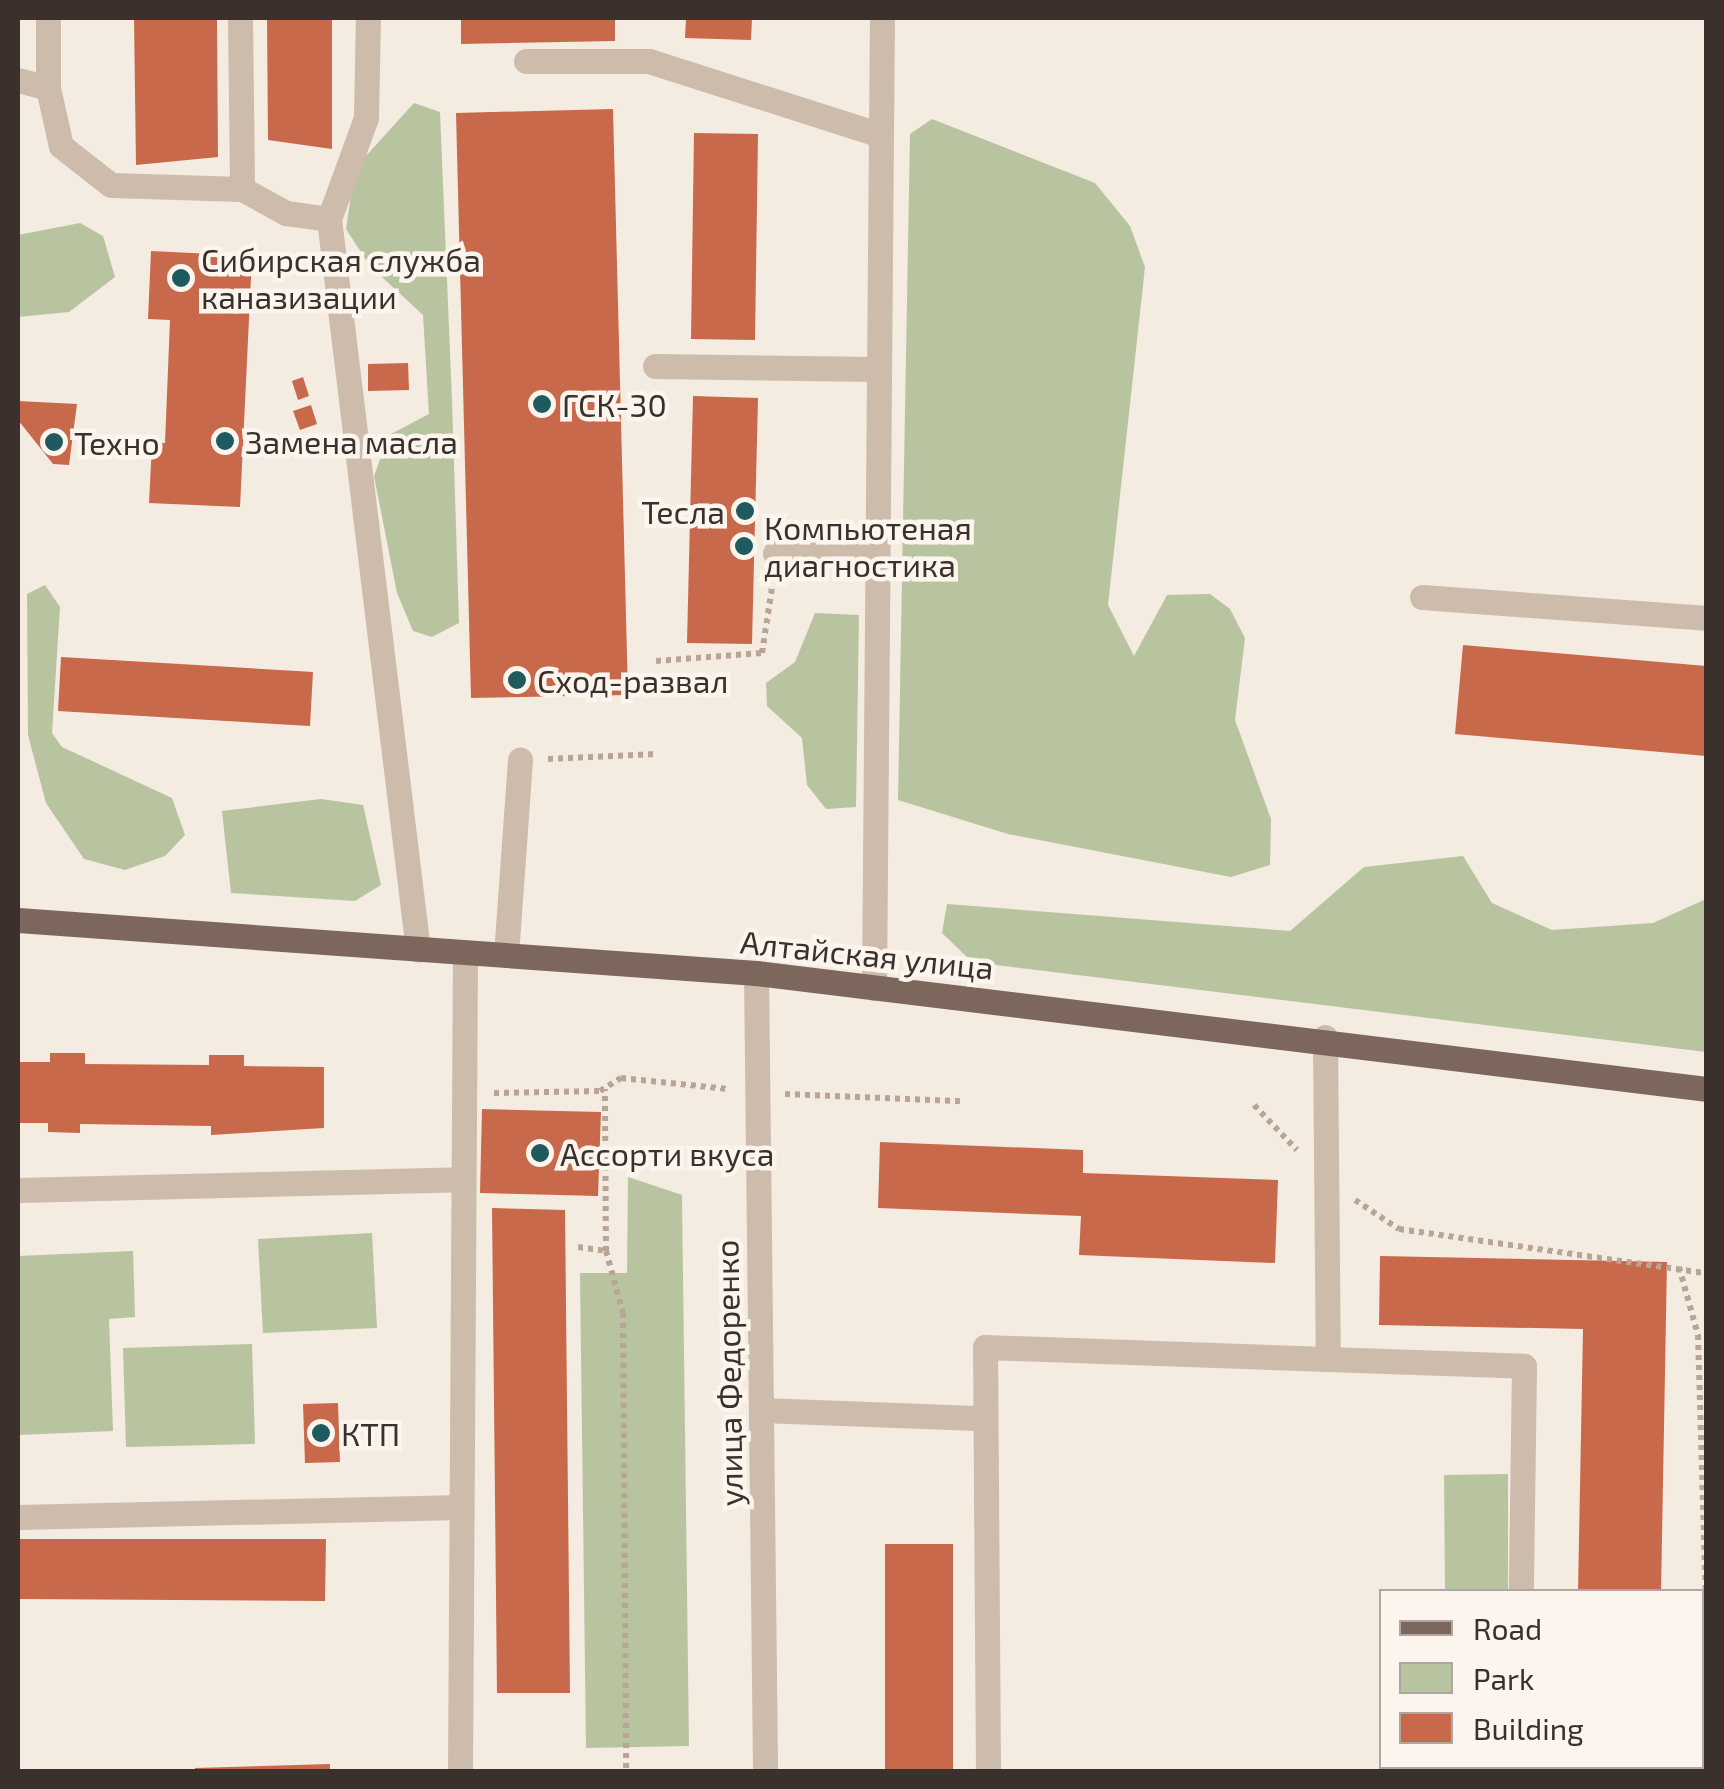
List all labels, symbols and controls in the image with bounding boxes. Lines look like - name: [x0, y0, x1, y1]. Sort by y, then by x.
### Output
- place label: Сибирская служба каназизации: [201, 241, 481, 316]
- marker: Сибирская служба каназизации: [170, 267, 192, 289]
- place label: ГСК-30: [562, 385, 667, 423]
- marker: ГСК-30: [531, 393, 553, 415]
- place label: Замена масла: [245, 422, 458, 460]
- place label: Техно: [74, 423, 160, 461]
- marker: Замена масла: [214, 430, 236, 452]
- marker: Техно: [43, 431, 65, 453]
- place label: Тесла: [641, 492, 725, 530]
- marker: Тесла: [734, 500, 756, 522]
- place label: Компьютеная диагностика: [764, 509, 972, 584]
- marker: Компьютеная диагностика: [733, 535, 755, 557]
- place label: Сход-развал: [537, 661, 728, 699]
- marker: Сход-развал: [506, 669, 528, 691]
- street label: Алтайская улица: [738, 922, 996, 986]
- place label: Ассорти вкуса: [560, 1134, 774, 1172]
- marker: Ассорти вкуса: [529, 1142, 551, 1164]
- street label: улица Федоренко: [706, 1239, 750, 1507]
- place label: КТП: [341, 1414, 400, 1452]
- marker: КТП: [310, 1422, 332, 1444]
- legend: [1379, 1589, 1704, 1769]
- text: Road: [1473, 1610, 1542, 1646]
- text: Park: [1473, 1660, 1534, 1696]
- text: Building: [1473, 1710, 1584, 1746]

